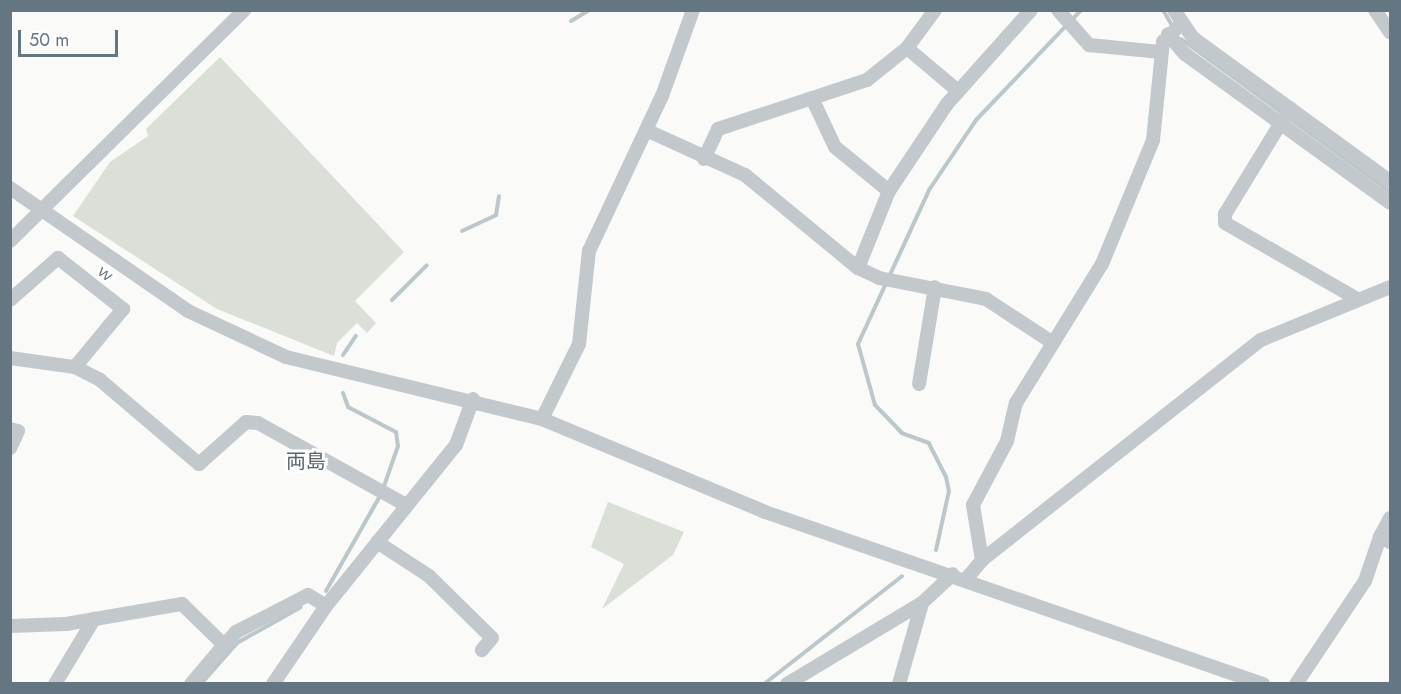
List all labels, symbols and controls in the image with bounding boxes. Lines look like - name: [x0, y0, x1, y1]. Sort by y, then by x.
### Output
- scale bar: [21, 18, 122, 56]
- text: 50 m: [29, 27, 69, 53]
- street label: ｗ: [93, 262, 117, 286]
- district label: 両島: [286, 449, 326, 473]

